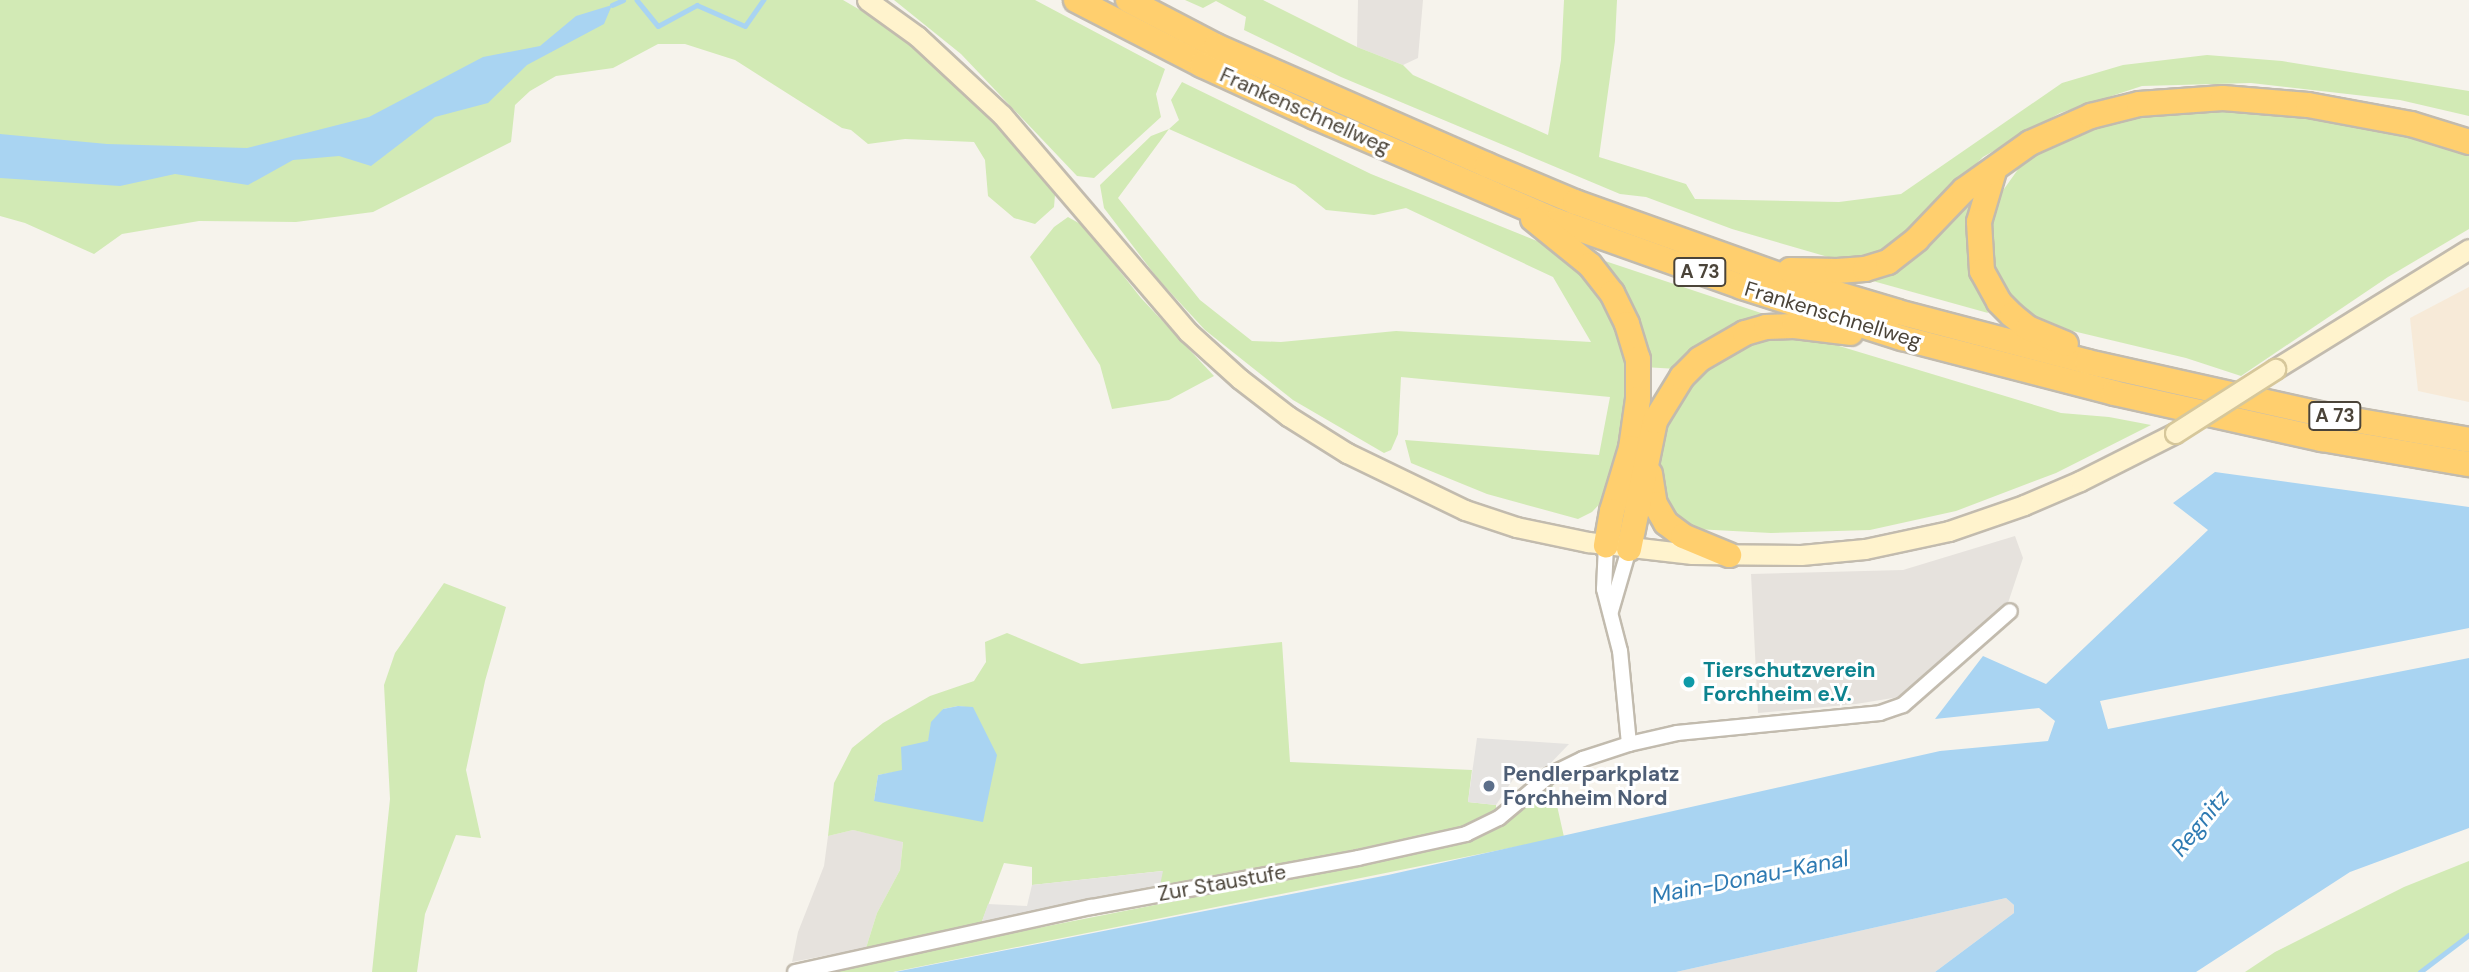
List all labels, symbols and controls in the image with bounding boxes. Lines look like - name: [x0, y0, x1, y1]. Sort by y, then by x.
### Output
- street label: Frankenschnellweg: [1216, 62, 1394, 160]
- road number: A 73: [1672, 256, 1728, 288]
- street label: Frankenschnellweg: [1742, 276, 1924, 354]
- road number: A 73: [2307, 400, 2363, 432]
- place label: Tierschutzverein Forchheim e.V.: [1703, 657, 1876, 707]
- marker: Tierschutzverein Forchheim e.V.: [1681, 674, 1697, 690]
- place label: Pendlerparkplatz Forchheim Nord: [1503, 761, 1679, 811]
- marker: Pendlerparkplatz Forchheim Nord: [1481, 778, 1497, 794]
- water label: Regnitz: [2165, 784, 2235, 862]
- water label: Main-Donau-Kanal: [1649, 844, 1851, 910]
- street label: Zur Staustufe: [1156, 859, 1288, 907]

